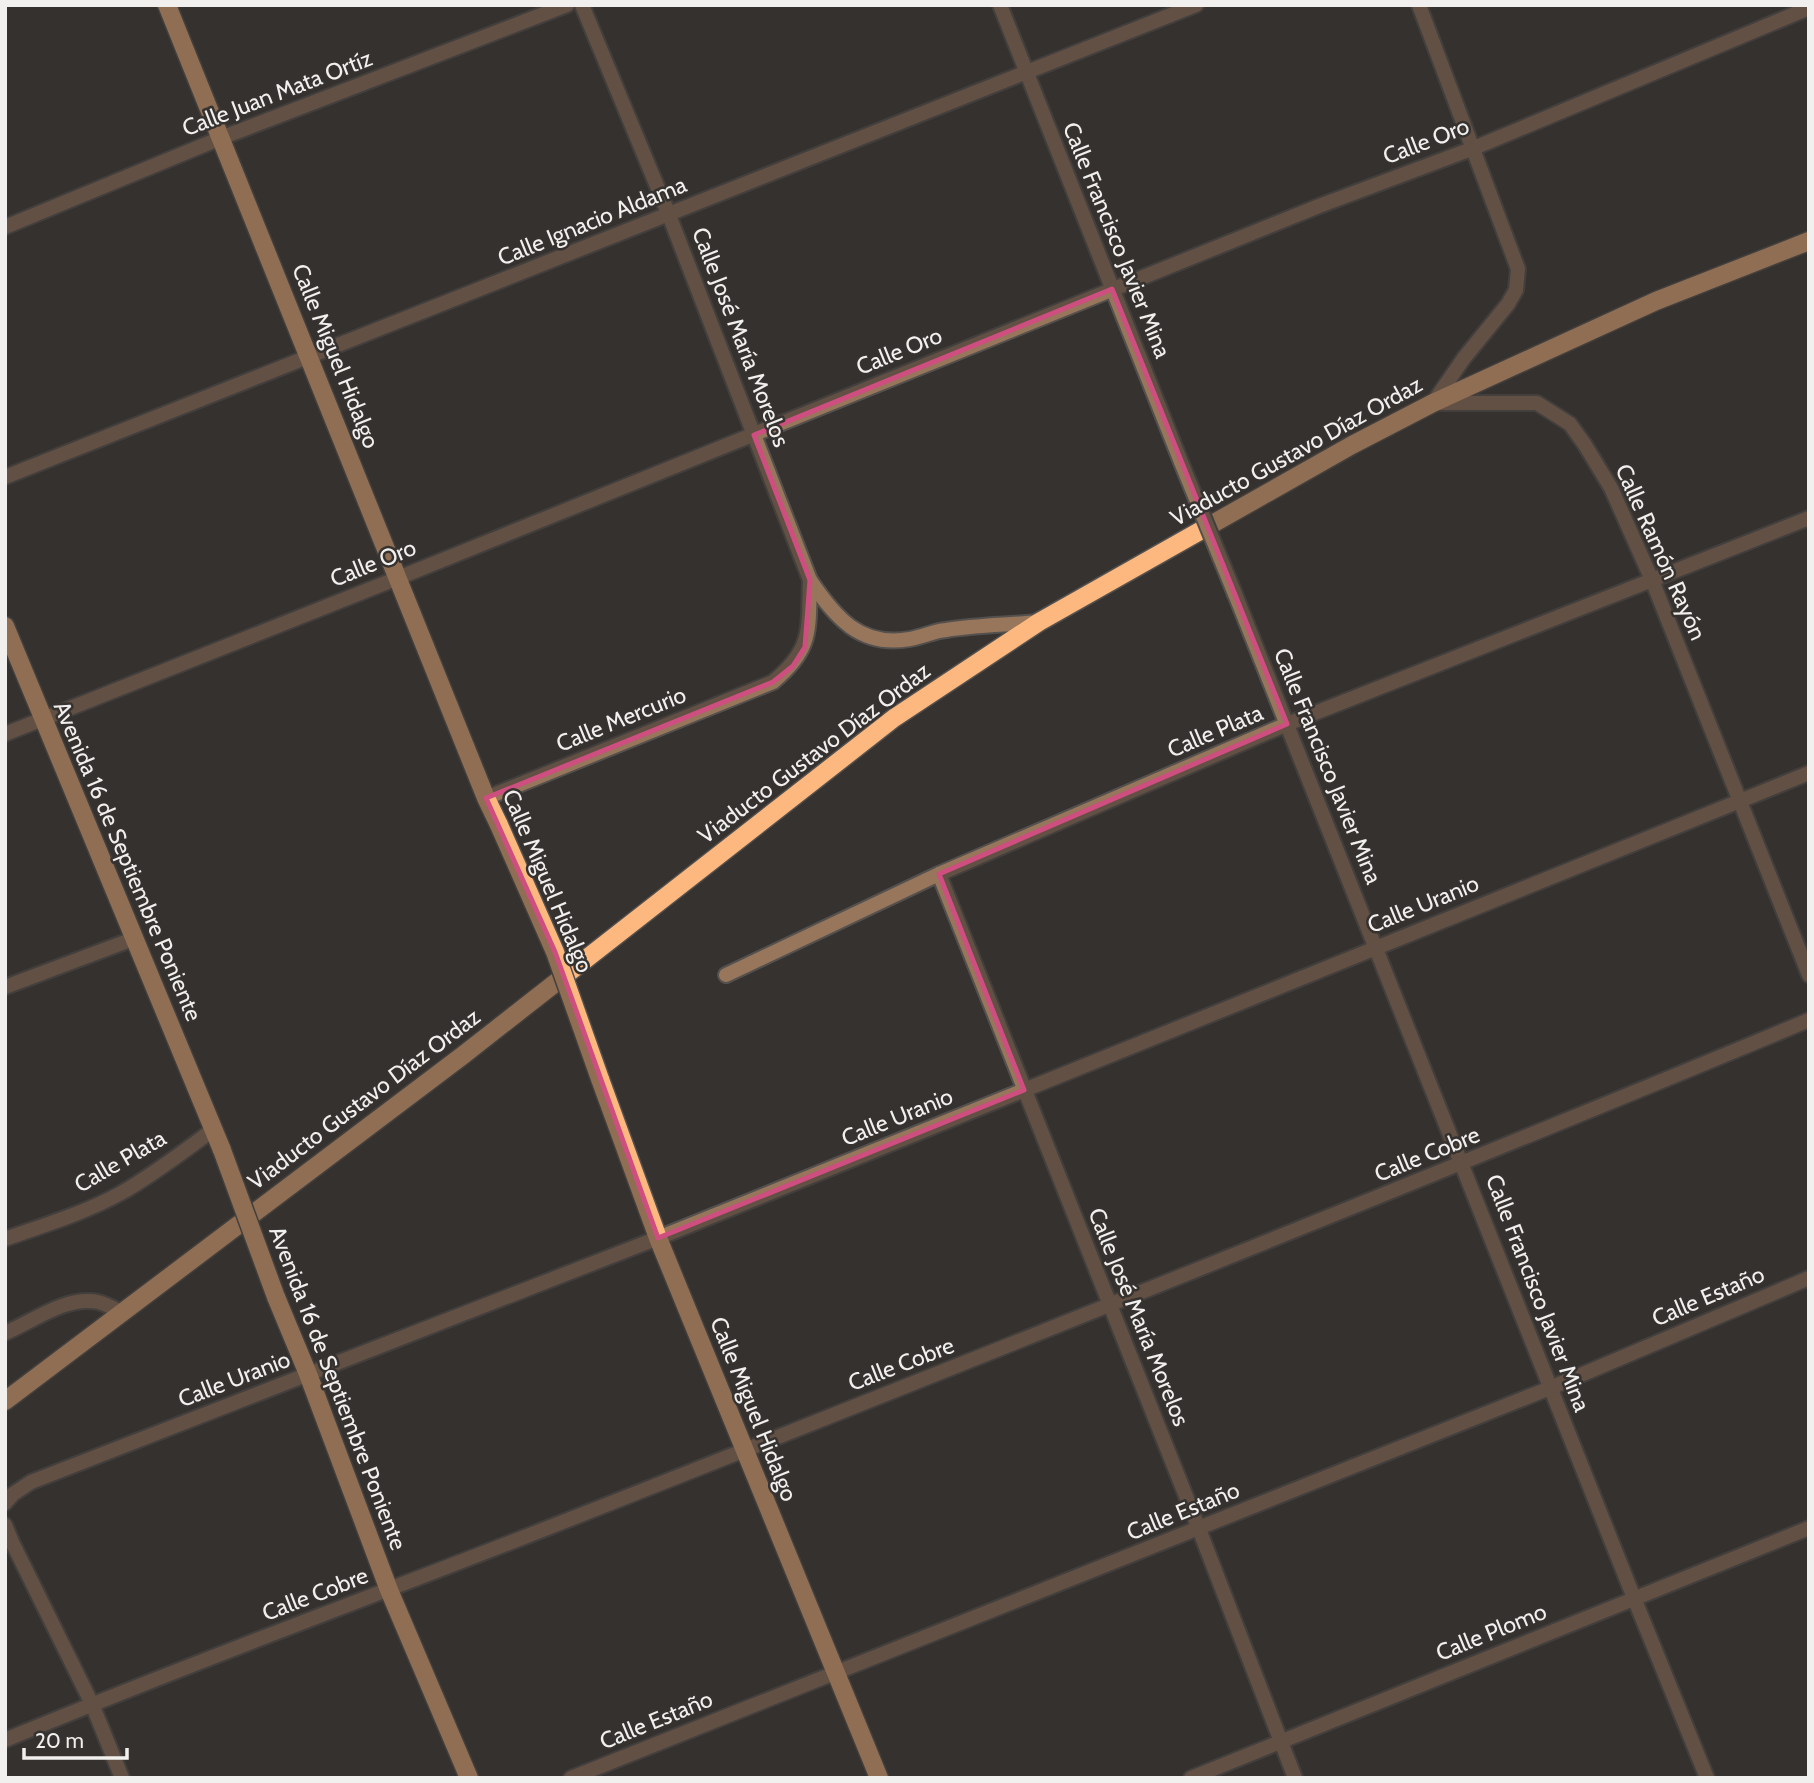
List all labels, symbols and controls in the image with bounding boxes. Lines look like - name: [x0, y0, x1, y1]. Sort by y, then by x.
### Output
- street label: Calle Juan Mata Ortíz: [178, 44, 376, 142]
- street label: Calle Oro: [1379, 112, 1473, 170]
- street label: Calle Francisco Javier Mina: [1057, 118, 1177, 362]
- street label: Calle Ignacio Aldama: [493, 170, 691, 272]
- street label: Calle José María Morelos: [686, 223, 796, 451]
- street label: Calle Miguel Hidalgo: [286, 260, 386, 452]
- street label: Calle Oro: [852, 321, 946, 381]
- street label: Viaducto Gustavo Díaz Ordaz: [1165, 370, 1427, 532]
- street label: Calle Ramón Rayón: [1610, 460, 1712, 644]
- street label: Calle Oro: [326, 533, 420, 593]
- street label: Calle Francisco Javier Mina: [1268, 644, 1388, 888]
- street label: Viaducto Gustavo Díaz Ordaz: [692, 656, 936, 849]
- street label: Calle Mercurio: [552, 680, 690, 758]
- street label: Avenida 16 de Septiembre Poniente: [48, 697, 208, 1025]
- street label: Calle Plata: [1163, 698, 1267, 764]
- street label: Calle Miguel Hidalgo: [497, 785, 599, 977]
- street label: Calle Uranio: [1363, 869, 1483, 939]
- street label: Viaducto Gustavo Díaz Ordaz: [242, 1002, 486, 1195]
- street label: Calle Uranio: [837, 1082, 957, 1152]
- street label: Calle Cobre: [1370, 1120, 1484, 1188]
- street label: Calle Plata: [69, 1124, 171, 1198]
- street label: Calle Francisco Javier Mina: [1480, 1170, 1596, 1416]
- street label: Calle José María Morelos: [1082, 1204, 1196, 1430]
- street label: Avenida 16 de Septiembre Poniente: [263, 1222, 413, 1554]
- street label: Calle Estaño: [1648, 1260, 1768, 1332]
- street label: Calle Miguel Hidalgo: [704, 1313, 804, 1505]
- street label: Calle Cobre: [844, 1331, 958, 1397]
- street label: Calle Uranio: [174, 1345, 294, 1413]
- street label: Calle Estaño: [1122, 1476, 1244, 1546]
- street label: Calle Cobre: [258, 1561, 372, 1627]
- street label: Calle Plomo: [1432, 1597, 1550, 1667]
- street label: Calle Estaño: [595, 1685, 717, 1755]
- scale bar: [24, 1716, 128, 1760]
- text: 20 m: [35, 1728, 84, 1753]

